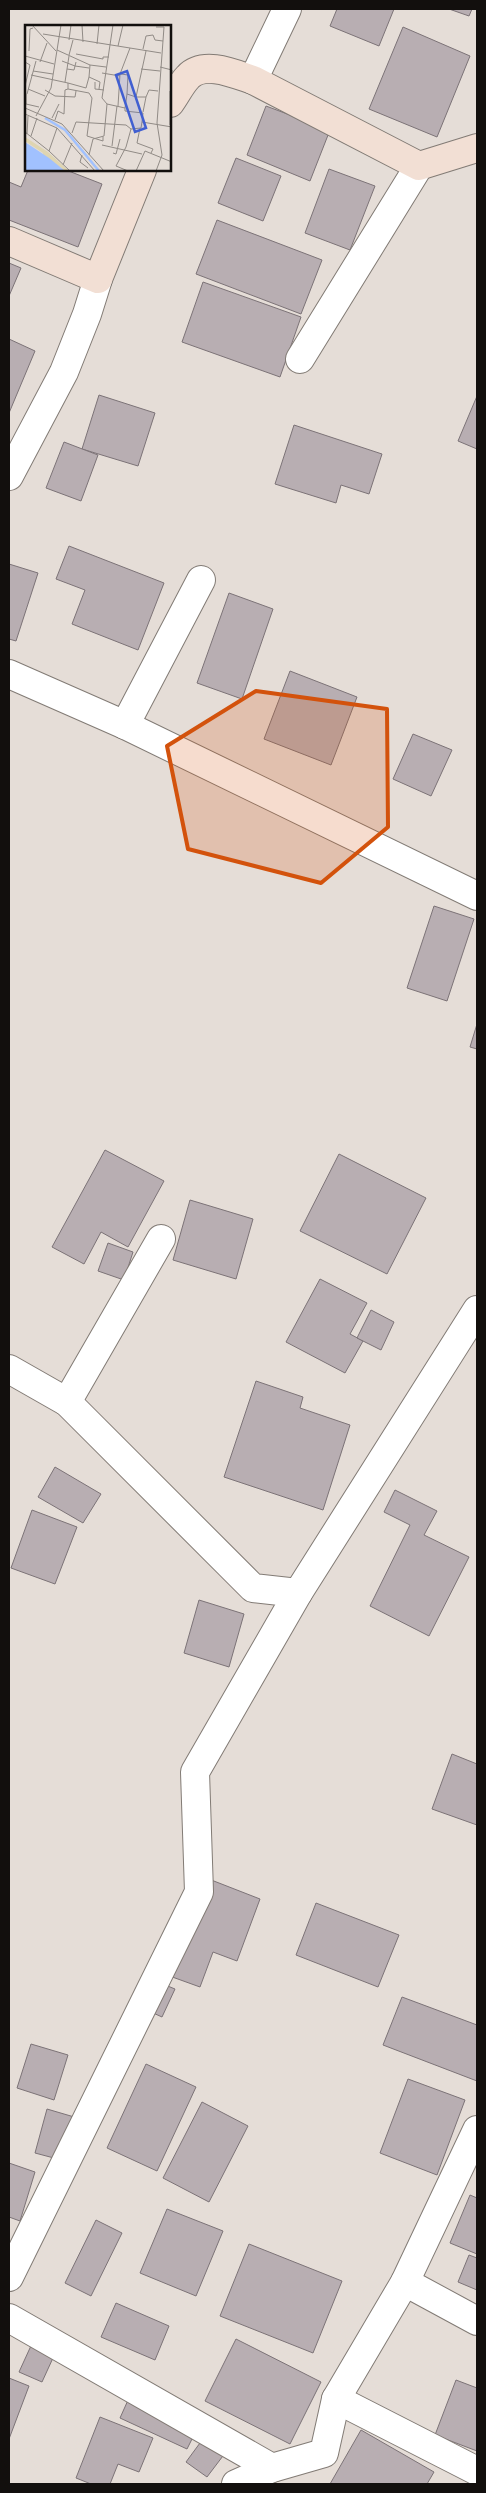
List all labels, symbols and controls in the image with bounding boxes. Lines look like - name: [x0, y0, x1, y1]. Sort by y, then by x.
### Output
- inset map: [25, 25, 171, 171]

